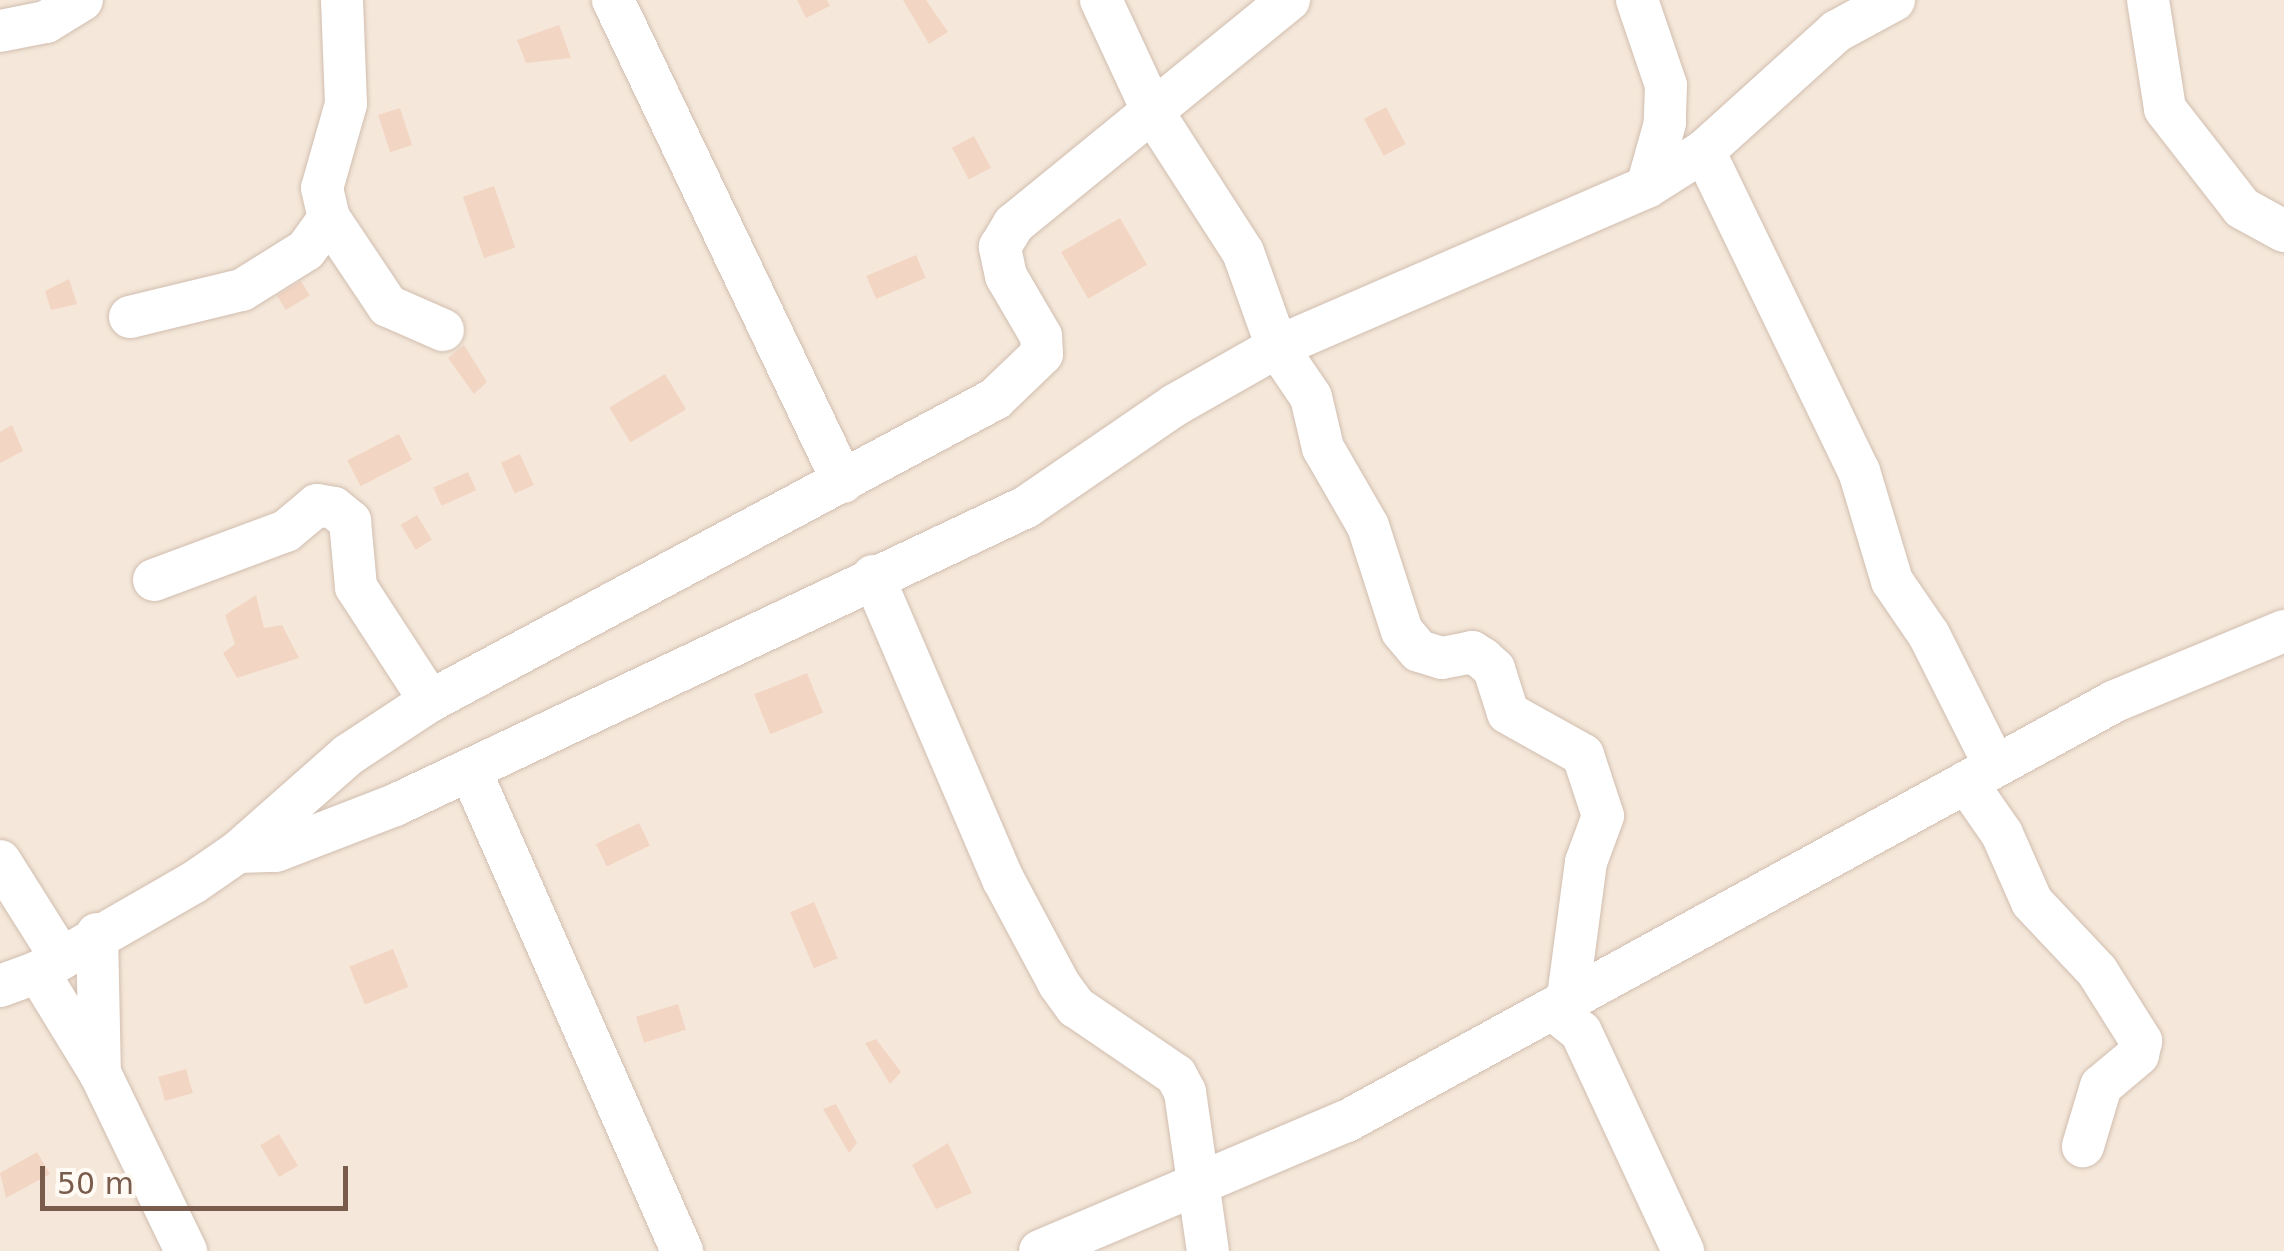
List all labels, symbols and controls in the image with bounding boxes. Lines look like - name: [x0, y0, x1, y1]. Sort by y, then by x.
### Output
- scale bar: [45, 1146, 352, 1208]
- text: 50 m: [57, 1166, 134, 1201]

